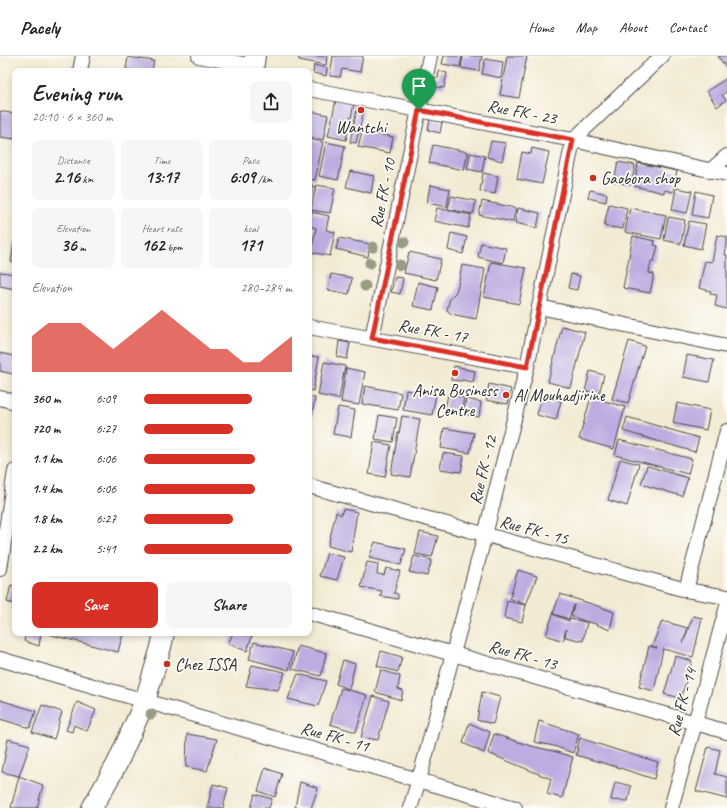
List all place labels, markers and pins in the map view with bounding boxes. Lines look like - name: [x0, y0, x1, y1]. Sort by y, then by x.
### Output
- pin: [402, 69, 436, 110]
- marker: Wantchi: [356, 105, 366, 115]
- place label: Wantchi: [336, 117, 388, 138]
- place label: Gaobora shop: [601, 168, 681, 189]
- marker: Gaobora shop: [588, 173, 598, 183]
- marker: Anisa Business Centre: [450, 368, 460, 378]
- place label: Anisa Business Centre: [413, 380, 500, 421]
- place label: Al Mouhadjirine: [514, 385, 606, 406]
- marker: Al Mouhadjirine: [501, 390, 511, 400]
- place label: Chez ISSA: [175, 654, 237, 675]
- marker: Chez ISSA: [162, 659, 172, 669]

